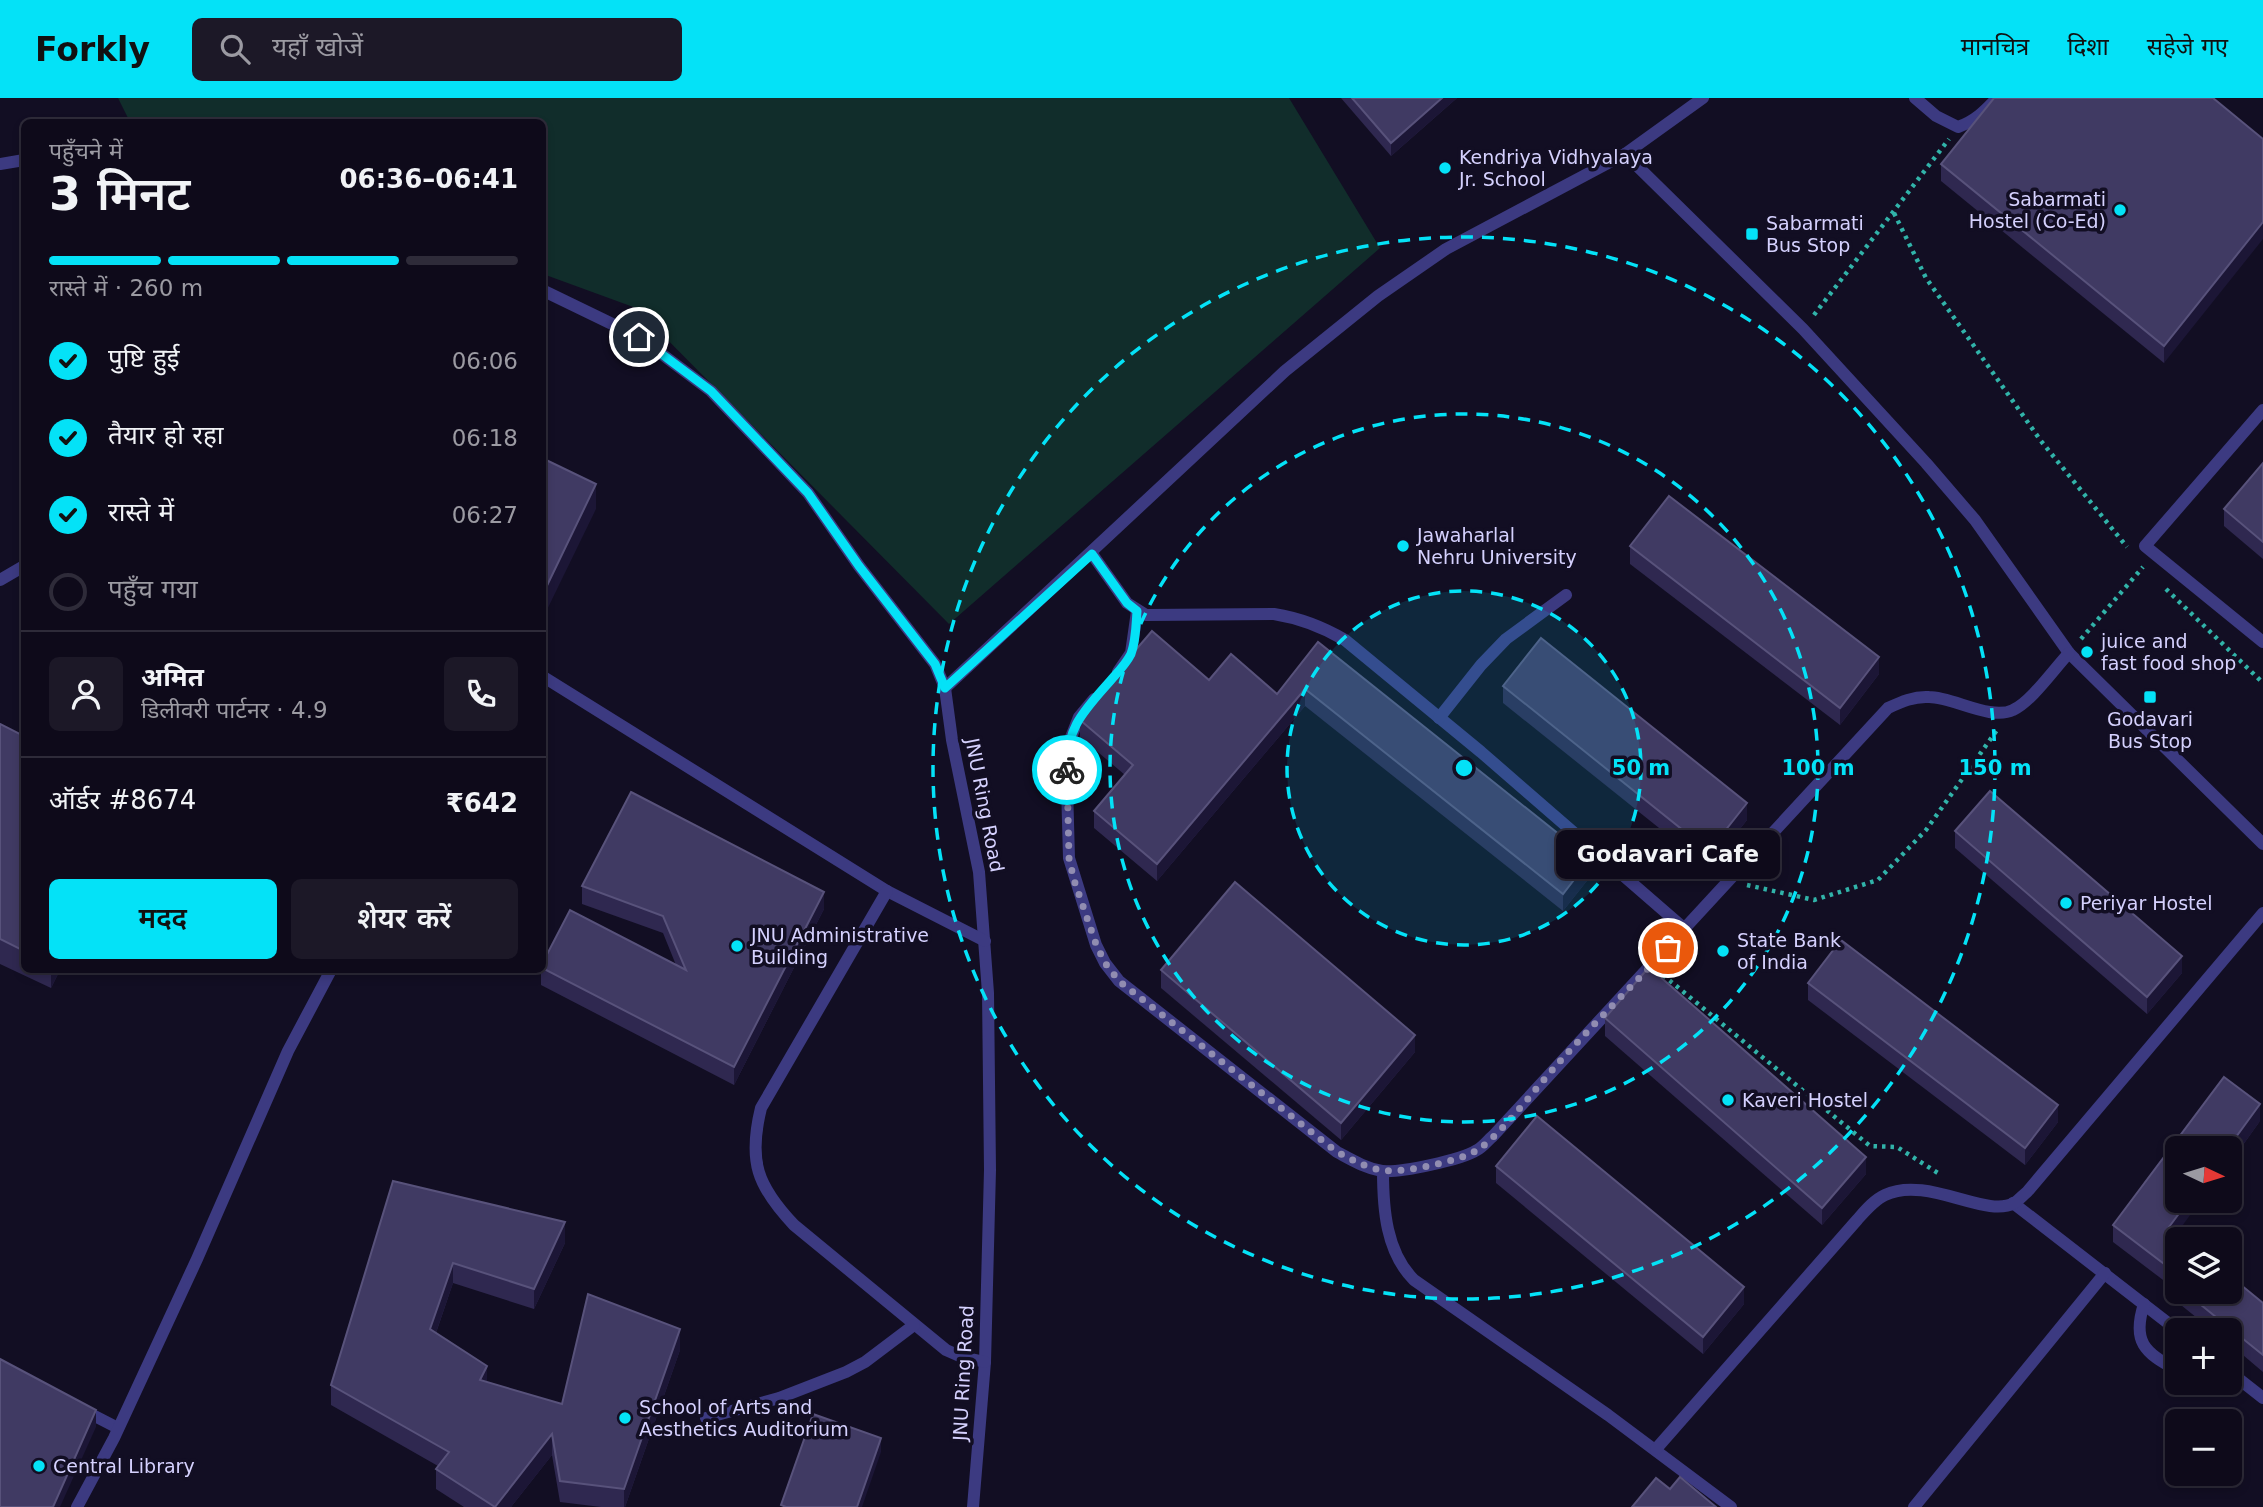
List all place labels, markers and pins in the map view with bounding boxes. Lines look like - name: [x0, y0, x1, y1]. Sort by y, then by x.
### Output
- place label: Kendriya Vidhyalaya Jr. School: [1458, 146, 1653, 190]
- marker: Kendriya Vidhyalaya Jr. School: [1437, 160, 1453, 176]
- place label: Sabarmati Hostel (Co-Ed): [1969, 188, 2106, 232]
- marker: Sabarmati Hostel (Co-Ed): [2112, 202, 2128, 218]
- place label: Sabarmati Bus Stop: [1766, 212, 1864, 256]
- marker: Sabarmati Bus Stop: [1744, 226, 1760, 242]
- pin: [609, 307, 669, 367]
- place label: Jawaharlal Nehru University: [1416, 524, 1577, 568]
- marker: Jawaharlal Nehru University: [1395, 538, 1411, 554]
- place label: juice and fast food shop: [2100, 630, 2236, 674]
- marker: juice and fast food shop: [2079, 644, 2095, 660]
- marker: Godavari Bus Stop: [2142, 689, 2158, 705]
- place label: Godavari Bus Stop: [2107, 708, 2193, 752]
- centre of rings: [1452, 756, 1476, 780]
- callout: Godavari Cafe: [1556, 829, 1780, 878]
- place label: Periyar Hostel: [2080, 892, 2213, 914]
- marker: Periyar Hostel: [2058, 895, 2074, 911]
- pin: [1638, 918, 1698, 978]
- place label: JNU Administrative Building: [750, 924, 929, 968]
- place label: State Bank of India: [1737, 929, 1841, 973]
- marker: JNU Administrative Building: [729, 938, 745, 954]
- marker: State Bank of India: [1715, 943, 1731, 959]
- place label: Kaveri Hostel: [1742, 1089, 1868, 1111]
- marker: Kaveri Hostel: [1720, 1092, 1736, 1108]
- place label: School of Arts and Aesthetics Auditorium: [639, 1396, 849, 1440]
- marker: School of Arts and Aesthetics Auditorium: [617, 1410, 633, 1426]
- place label: Central Library: [53, 1455, 195, 1477]
- marker: Central Library: [31, 1458, 47, 1474]

